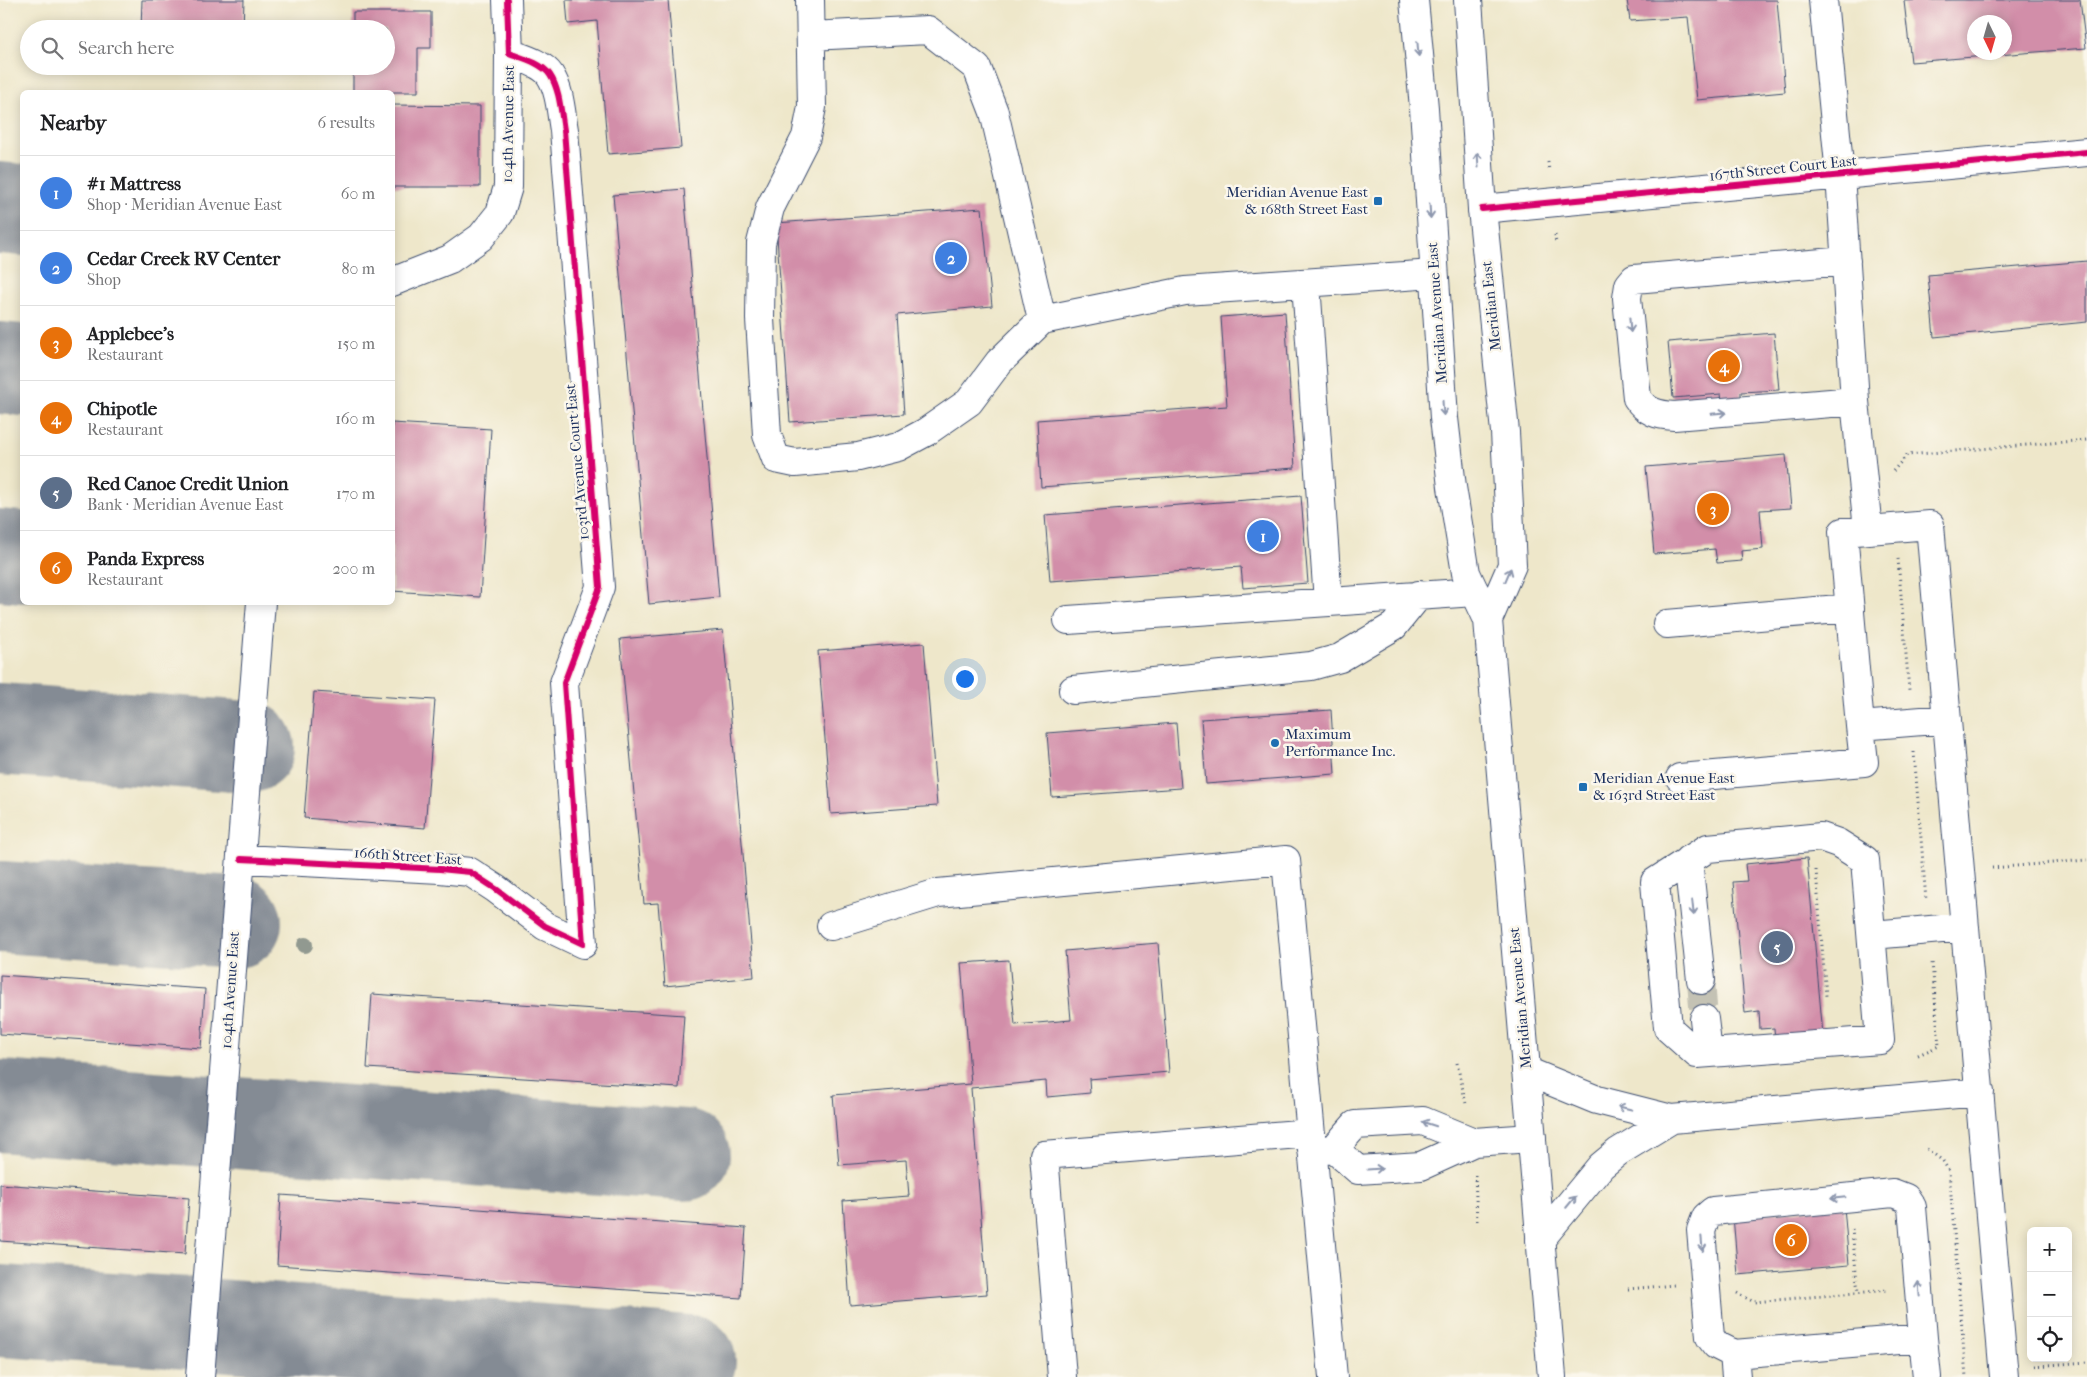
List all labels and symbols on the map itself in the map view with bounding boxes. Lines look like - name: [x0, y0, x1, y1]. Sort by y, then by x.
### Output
- north arrow: [1967, 15, 2012, 60]
- one-way arrow: [1413, 40, 1423, 56]
- street label: 104th Avenue East: [498, 64, 518, 183]
- street label: 167th Street Court East: [1708, 151, 1858, 185]
- one-way arrow: [1473, 152, 1483, 168]
- place label: Meridian Avenue East & 168th Street East: [1226, 183, 1369, 218]
- marker: Meridian Avenue East & 168th Street East: [1372, 195, 1384, 207]
- one-way arrow: [1425, 202, 1434, 218]
- pin: 2: [935, 239, 967, 277]
- street label: Meridian Avenue East: [1423, 241, 1451, 384]
- street label: Meridian East: [1477, 260, 1505, 352]
- one-way arrow: [1625, 317, 1635, 333]
- pin: 4: [1708, 347, 1740, 385]
- street label: 103rd Avenue Court East: [561, 382, 593, 541]
- one-way arrow: [1439, 399, 1448, 415]
- one-way arrow: [1711, 408, 1727, 417]
- pin: 3: [1697, 490, 1729, 528]
- pin: 1: [1247, 517, 1279, 555]
- one-way arrow: [1503, 568, 1513, 583]
- your location: [952, 666, 978, 692]
- place label: Maximum Performance Inc.: [1285, 725, 1395, 760]
- marker: Maximum Performance Inc.: [1269, 737, 1281, 749]
- place label: Meridian Avenue East & 163rd Street East: [1593, 769, 1735, 804]
- marker: Meridian Avenue East & 163rd Street East: [1577, 781, 1589, 793]
- street label: 166th Street East: [353, 843, 463, 869]
- one-way arrow: [1688, 900, 1698, 916]
- street label: Meridian Avenue East: [1505, 926, 1535, 1069]
- pin: 5: [1761, 928, 1793, 966]
- street label: 104th Avenue East: [217, 930, 243, 1049]
- one-way arrow: [1617, 1103, 1633, 1112]
- one-way arrow: [1421, 1119, 1437, 1128]
- one-way arrow: [1367, 1164, 1383, 1173]
- one-way arrow: [1830, 1193, 1846, 1203]
- one-way arrow: [1566, 1196, 1577, 1209]
- pin: 6: [1775, 1221, 1807, 1259]
- one-way arrow: [1697, 1235, 1706, 1251]
- one-way arrow: [1914, 1281, 1923, 1297]

